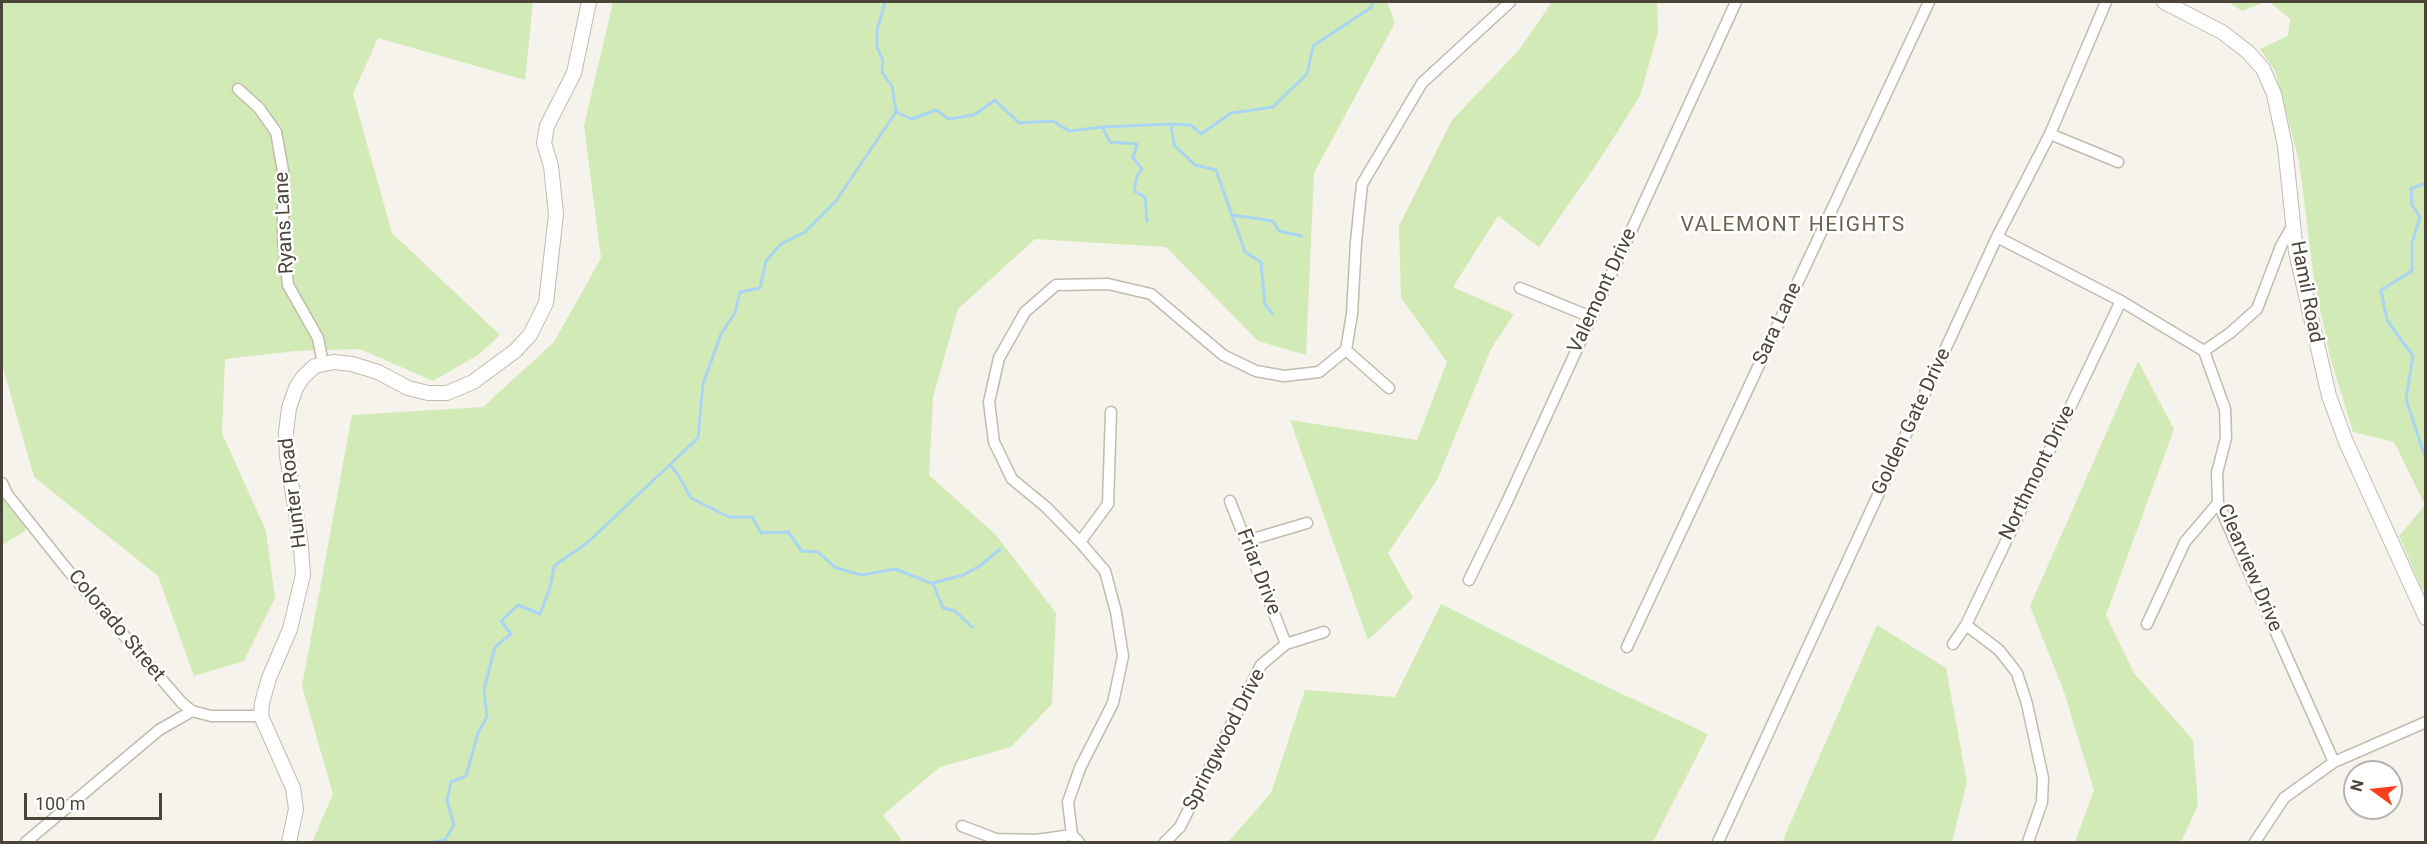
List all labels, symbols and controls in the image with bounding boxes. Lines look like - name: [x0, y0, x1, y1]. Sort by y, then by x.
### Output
- street label: Ryans Lane: [270, 171, 300, 275]
- district label: VALEMONT HEIGHTS: [1680, 213, 1906, 239]
- street label: Valemont Drive: [1564, 225, 1642, 357]
- street label: Hamil Road: [2284, 239, 2328, 345]
- street label: Sara Lane: [1748, 279, 1808, 369]
- street label: Golden Gate Drive: [1867, 345, 1957, 499]
- street label: Northmont Drive: [1995, 402, 2081, 544]
- street label: Hunter Road: [275, 436, 313, 550]
- street label: Clearview Drive: [2211, 501, 2287, 635]
- street label: Friar Drive: [1231, 526, 1285, 618]
- street label: Colorado Street: [62, 565, 170, 687]
- street label: Springwood Drive: [1179, 665, 1271, 815]
- north arrow: [2343, 760, 2403, 820]
- text: N: [2346, 778, 2368, 794]
- scale bar: [27, 781, 165, 819]
- text: 100 m: [35, 793, 86, 814]

